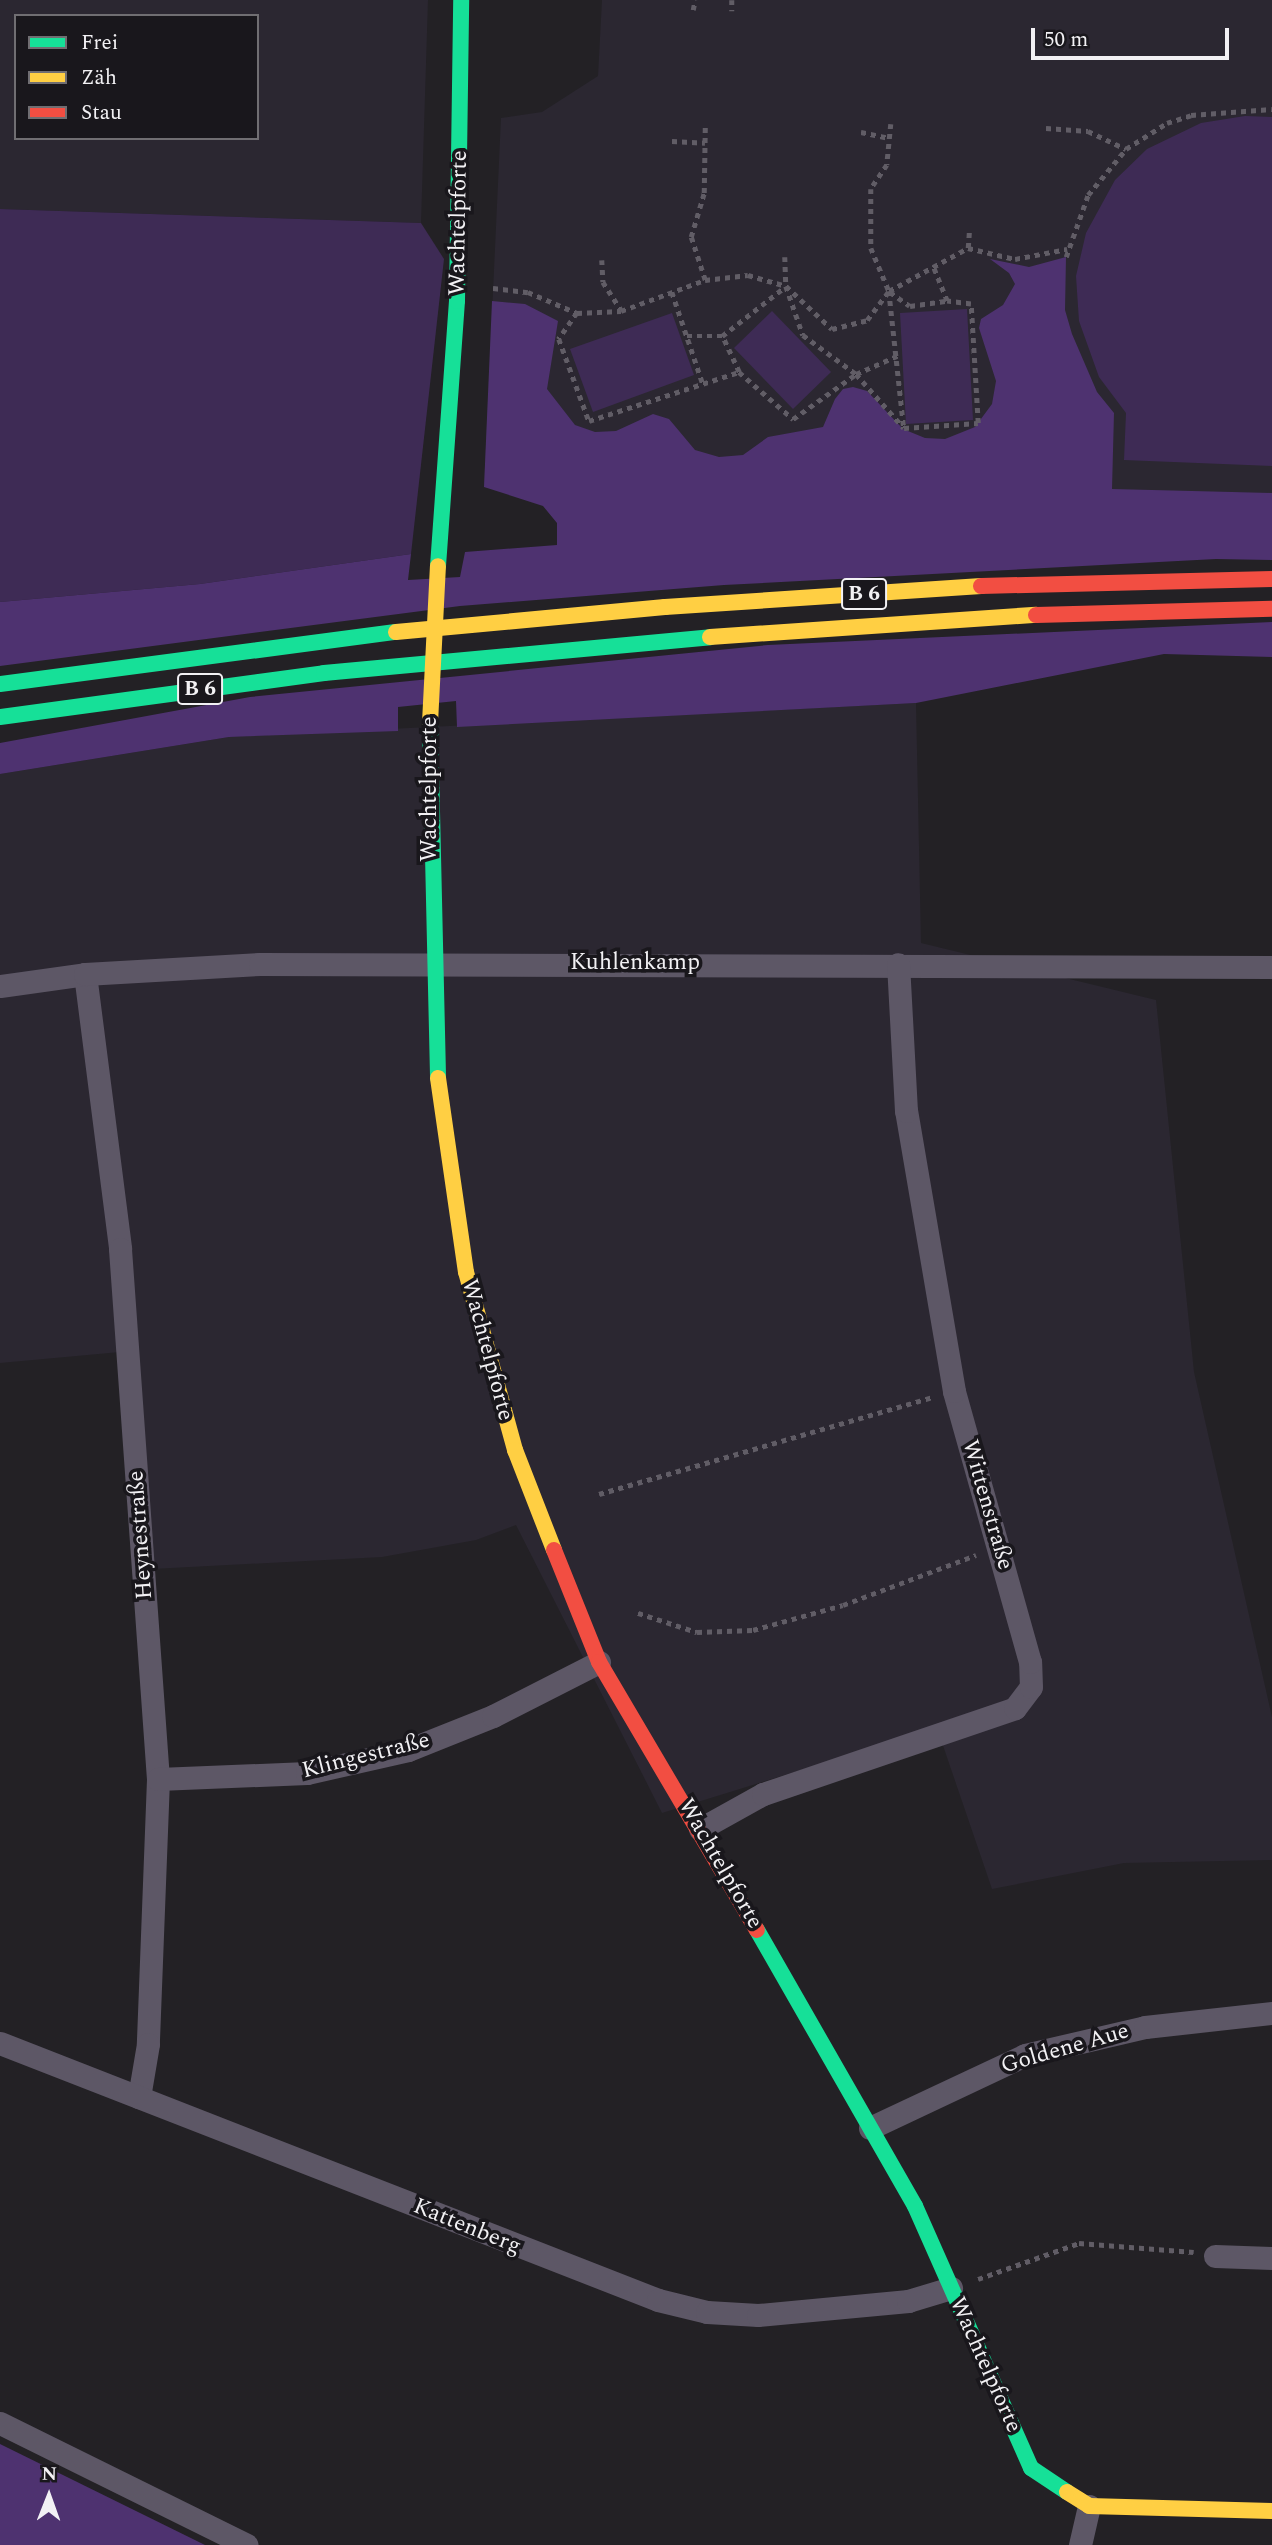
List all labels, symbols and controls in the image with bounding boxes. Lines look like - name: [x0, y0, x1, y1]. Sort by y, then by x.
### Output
- legend: [14, 14, 259, 140]
- scale bar: [1034, 14, 1232, 58]
- text: 50 m: [1044, 24, 1088, 56]
- text: Frei: [81, 27, 118, 59]
- text: Zäh: [81, 62, 117, 94]
- text: Stau: [81, 97, 122, 129]
- street label: Wachtelpforte: [444, 150, 474, 296]
- road number: B 6: [840, 576, 888, 612]
- road number: B 6: [176, 672, 224, 706]
- street label: Wachtelpforte: [416, 716, 444, 862]
- street label: Kuhlenkamp: [570, 949, 700, 977]
- street label: Wachtelpforte: [455, 1276, 519, 1424]
- street label: Wittenstraße: [955, 1437, 1019, 1573]
- street label: Heynestraße: [123, 1470, 159, 1600]
- street label: Klingestraße: [299, 1727, 433, 1785]
- street label: Wachtelpforte: [672, 1794, 768, 1934]
- street label: Goldene Aue: [998, 2018, 1132, 2080]
- street label: Kattenberg: [409, 2193, 525, 2261]
- street label: Wachtelpforte: [943, 2293, 1027, 2437]
- text: N: [41, 2460, 57, 2489]
- north arrow: [14, 2461, 84, 2531]

